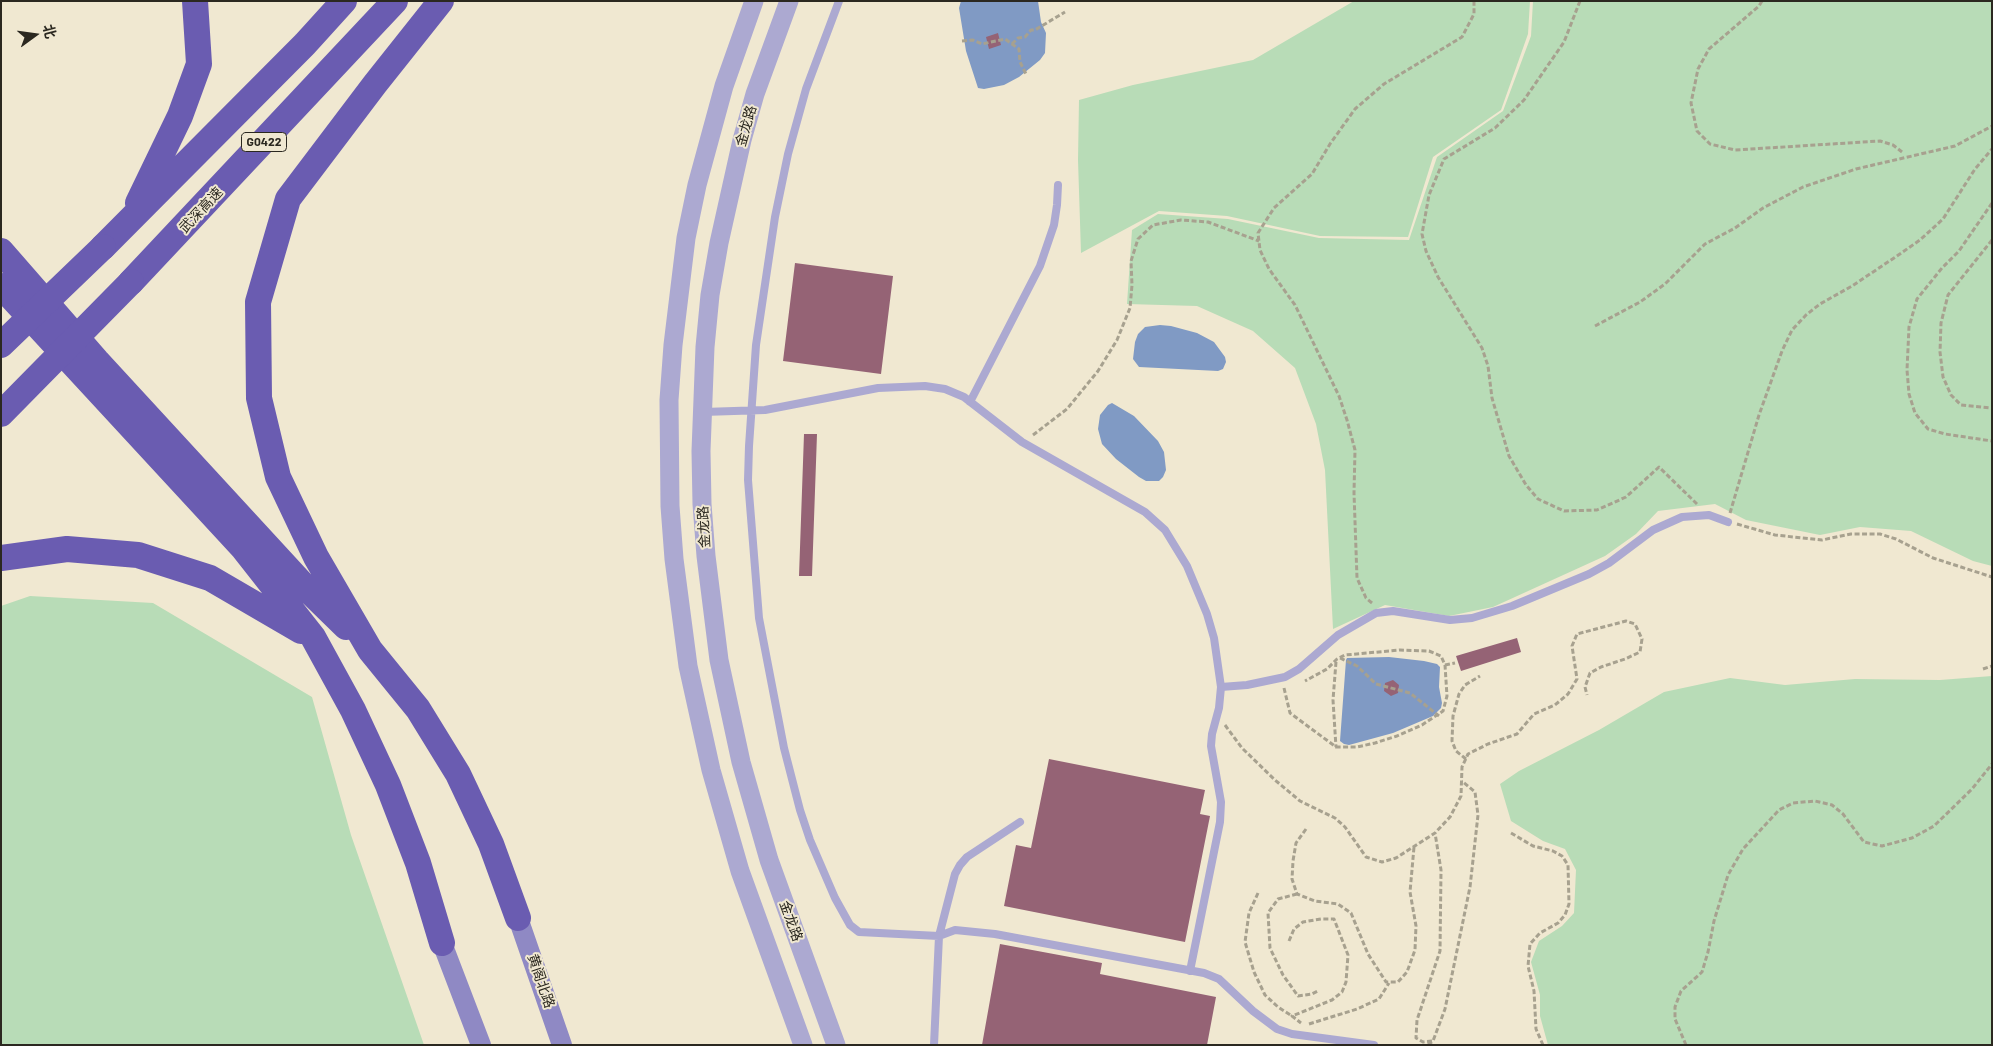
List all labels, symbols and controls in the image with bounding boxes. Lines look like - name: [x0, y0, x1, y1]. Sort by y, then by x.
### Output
- north arrow: [10, 10, 60, 60]
- text: 北: [40, 22, 60, 40]
- street label: 金龙路: [732, 103, 760, 149]
- road number: G0422: [242, 132, 286, 152]
- street label: 武深高速: [176, 184, 226, 236]
- street label: 金龙路: [695, 506, 713, 548]
- street label: 金龙路: [776, 898, 806, 944]
- street label: 黄阁北路: [524, 952, 558, 1010]

